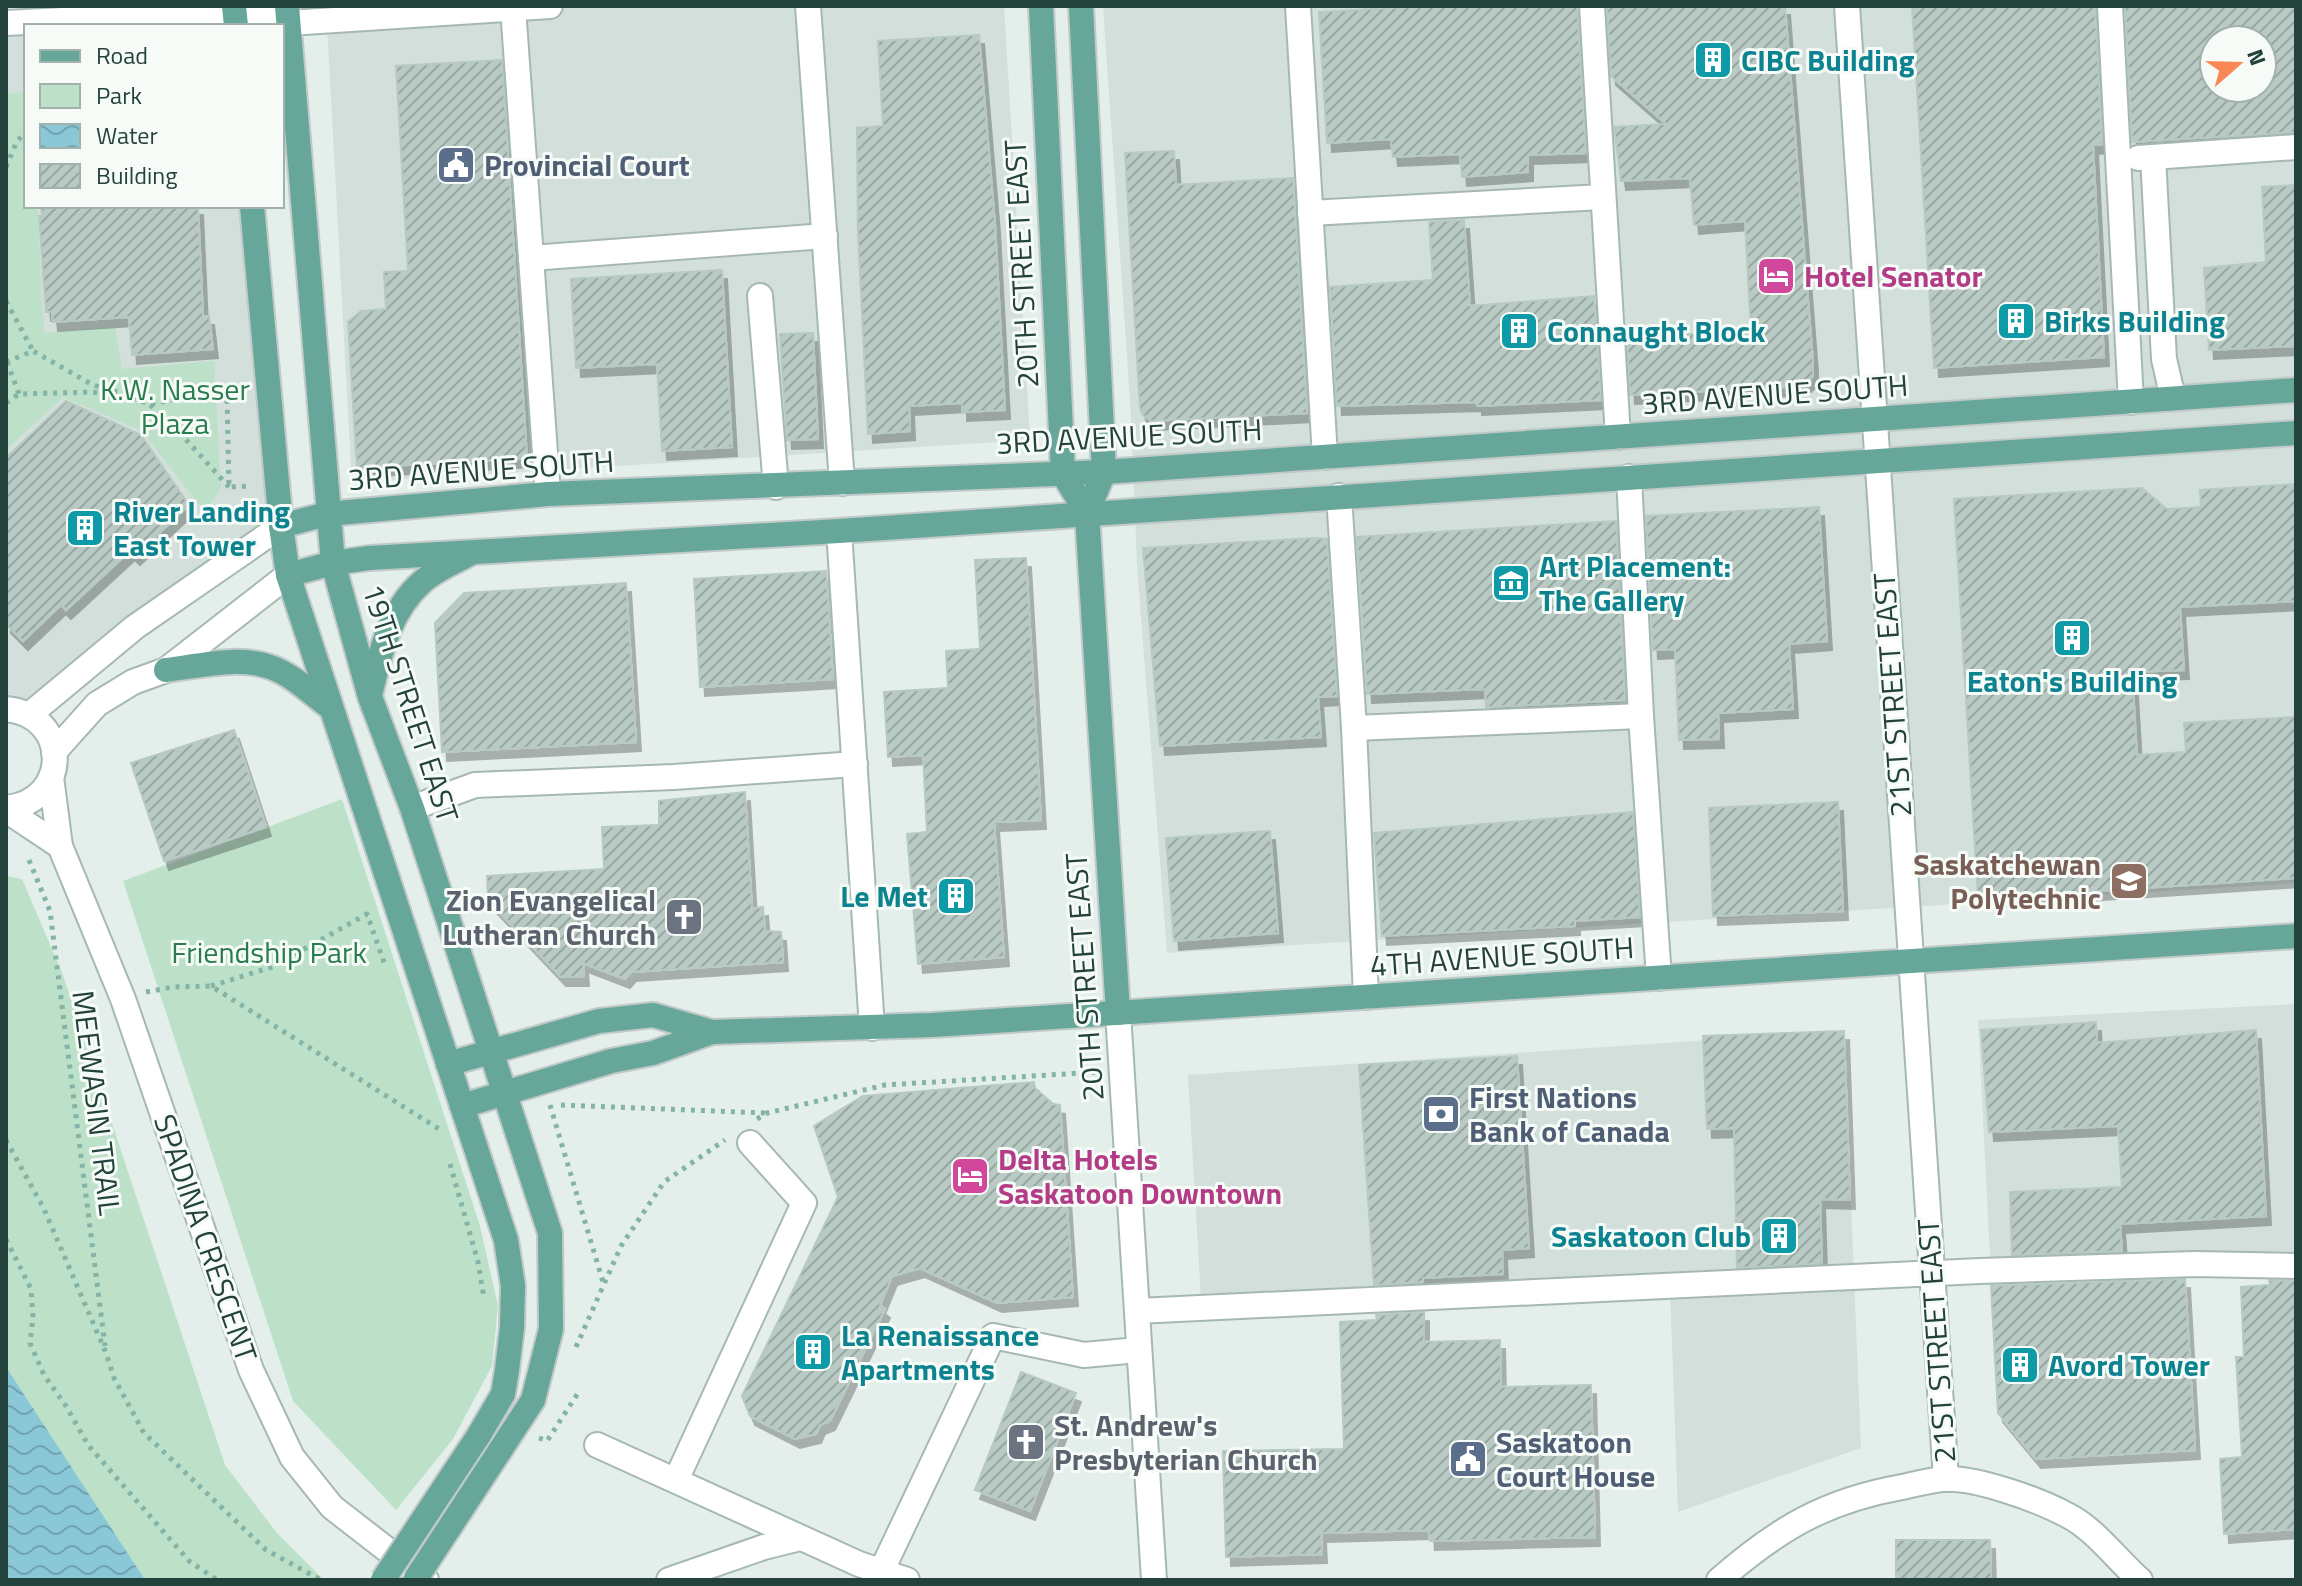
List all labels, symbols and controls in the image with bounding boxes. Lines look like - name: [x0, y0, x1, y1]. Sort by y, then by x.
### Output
- legend: [24, 24, 284, 208]
- north arrow: [2198, 24, 2278, 104]
- text: Road: [96, 37, 148, 73]
- place label: CIBC Building: [1741, 37, 1915, 83]
- building icon: CIBC Building: [1692, 39, 1734, 81]
- text: N: [2238, 44, 2275, 70]
- text: Park: [96, 77, 142, 113]
- text: Water: [96, 117, 158, 153]
- street label: 20TH STREET EAST: [992, 138, 1050, 389]
- place label: Provincial Court: [484, 142, 690, 188]
- public building icon: Provincial Court: [435, 144, 477, 186]
- text: Building: [96, 157, 178, 193]
- place label: Hotel Senator: [1804, 253, 1983, 299]
- hotel icon: Hotel Senator: [1755, 255, 1797, 297]
- place label: Birks Building: [2044, 298, 2225, 344]
- building icon: Birks Building: [1995, 300, 2037, 342]
- place label: Connaught Block: [1547, 308, 1766, 354]
- building icon: Connaught Block: [1498, 310, 1540, 352]
- street label: 3RD AVENUE SOUTH: [1640, 362, 1910, 426]
- park label: K.W. Nasser Plaza: [100, 366, 250, 446]
- street label: 3RD AVENUE SOUTH: [995, 406, 1263, 466]
- street label: 3RD AVENUE SOUTH: [346, 438, 616, 502]
- place label: River Landing East Tower: [113, 488, 290, 568]
- building icon: River Landing East Tower: [64, 507, 106, 549]
- place label: Art Placement: The Gallery: [1539, 543, 1731, 623]
- museum icon: Art Placement: The Gallery: [1490, 562, 1532, 604]
- street label: 21ST STREET EAST: [1861, 571, 1923, 819]
- street label: 19TH STREET EAST: [351, 578, 471, 829]
- building icon: Eaton's Building: [2051, 617, 2093, 659]
- place label: Eaton's Building: [1967, 658, 2177, 704]
- place label: Saskatchewan Polytechnic: [1913, 841, 2101, 921]
- street label: 20TH STREET EAST: [1052, 851, 1116, 1103]
- school or university icon: Saskatchewan Polytechnic: [2108, 860, 2150, 902]
- place label: Le Met: [840, 873, 928, 919]
- building icon: Le Met: [935, 875, 977, 917]
- place label: Zion Evangelical Lutheran Church: [442, 877, 656, 957]
- church icon: Zion Evangelical Lutheran Church: [663, 896, 705, 938]
- street label: 4TH AVENUE SOUTH: [1368, 924, 1636, 988]
- park label: Friendship Park: [171, 929, 367, 975]
- street label: MEEWASIN TRAIL: [60, 988, 134, 1218]
- place label: First Nations Bank of Canada: [1469, 1074, 1670, 1154]
- bank icon: First Nations Bank of Canada: [1420, 1093, 1462, 1135]
- street label: SPADINA CRESCENT: [142, 1108, 270, 1368]
- place label: Delta Hotels Saskatoon Downtown: [998, 1136, 1282, 1216]
- hotel icon: Delta Hotels Saskatoon Downtown: [949, 1155, 991, 1197]
- place label: Saskatoon Club: [1551, 1213, 1751, 1259]
- building icon: Saskatoon Club: [1758, 1215, 1800, 1257]
- street label: 21ST STREET EAST: [1905, 1217, 1967, 1465]
- place label: La Renaissance Apartments: [841, 1312, 1039, 1392]
- building icon: La Renaissance Apartments: [792, 1331, 834, 1373]
- place label: Avord Tower: [2048, 1342, 2210, 1388]
- building icon: Avord Tower: [1999, 1344, 2041, 1386]
- place label: St. Andrew's Presbyterian Church: [1054, 1402, 1318, 1482]
- place label: Saskatoon Court House: [1496, 1419, 1655, 1499]
- church icon: St. Andrew's Presbyterian Church: [1005, 1421, 1047, 1463]
- public building icon: Saskatoon Court House: [1447, 1438, 1489, 1480]

